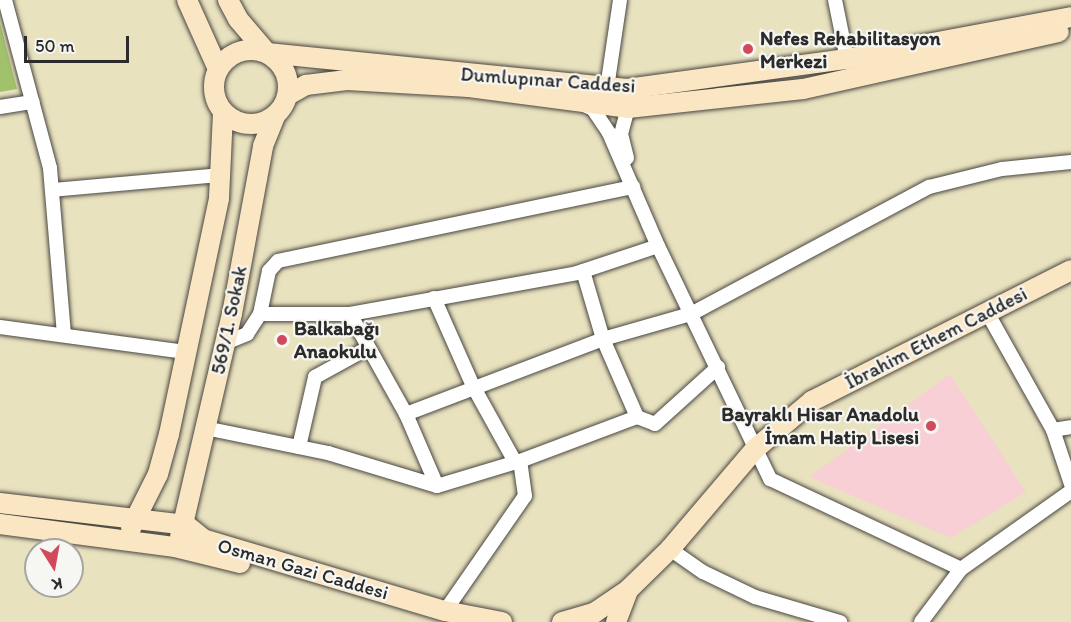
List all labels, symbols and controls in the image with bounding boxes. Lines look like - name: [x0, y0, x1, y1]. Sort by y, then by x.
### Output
- scale bar: [27, 24, 132, 62]
- place label: Nefes Rehabilitasyon Merkezi: [760, 26, 939, 73]
- text: 50 m: [35, 35, 75, 57]
- marker: Nefes Rehabilitasyon Merkezi: [741, 42, 755, 56]
- street label: Dumlupınar Caddesi: [459, 62, 637, 98]
- street label: 569/1. Sokak: [206, 263, 252, 377]
- street label: İbrahim Ethem Caddesi: [841, 282, 1031, 394]
- place label: Balkabağı Anaokulu: [294, 316, 379, 363]
- marker: Balkabağı Anaokulu: [275, 333, 289, 347]
- place label: Bayraklı Hisar Anadolu İmam Hatip Lisesi: [722, 402, 919, 449]
- marker: Bayraklı Hisar Anadolu İmam Hatip Lisesi: [924, 419, 938, 433]
- street label: Osman Gazi Caddesi: [214, 533, 392, 605]
- north arrow: [24, 538, 84, 598]
- text: K: [50, 574, 64, 594]

